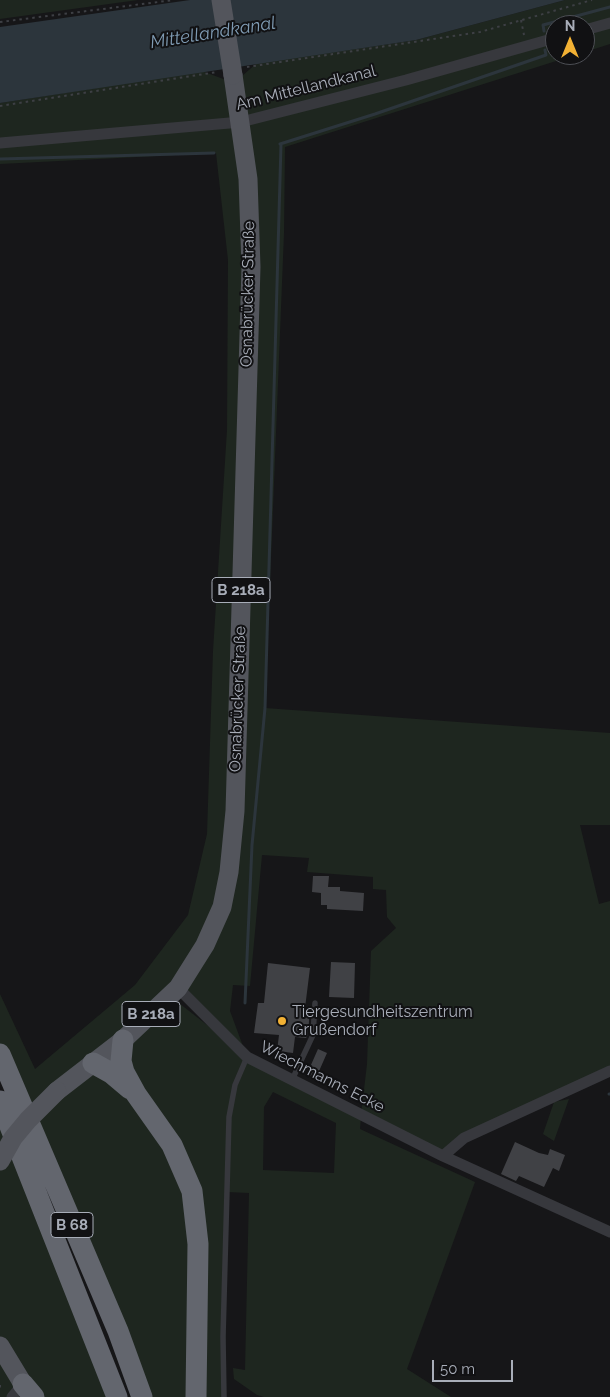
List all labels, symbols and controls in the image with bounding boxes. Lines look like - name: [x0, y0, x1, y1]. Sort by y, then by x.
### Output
- water label: Mittellandkanal: [149, 12, 277, 54]
- north arrow: [545, 15, 595, 65]
- text: N: [565, 18, 575, 34]
- street label: Am Mittellandkanal: [234, 61, 378, 115]
- street label: Osnabrücker Straße: [237, 221, 259, 367]
- road number: B 218a: [212, 578, 270, 602]
- street label: Osnabrücker Straße: [226, 626, 250, 772]
- road number: B 218a: [122, 1002, 180, 1026]
- place label: Tiergesundheitszentrum Grußendorf: [292, 1002, 473, 1040]
- marker: Tiergesundheitszentrum Grußendorf: [276, 1015, 288, 1027]
- street label: Wiechmanns Ecke: [256, 1037, 388, 1117]
- road number: B 68: [51, 1212, 93, 1238]
- scale bar: [435, 1350, 516, 1382]
- text: 50 m: [440, 1360, 475, 1378]

